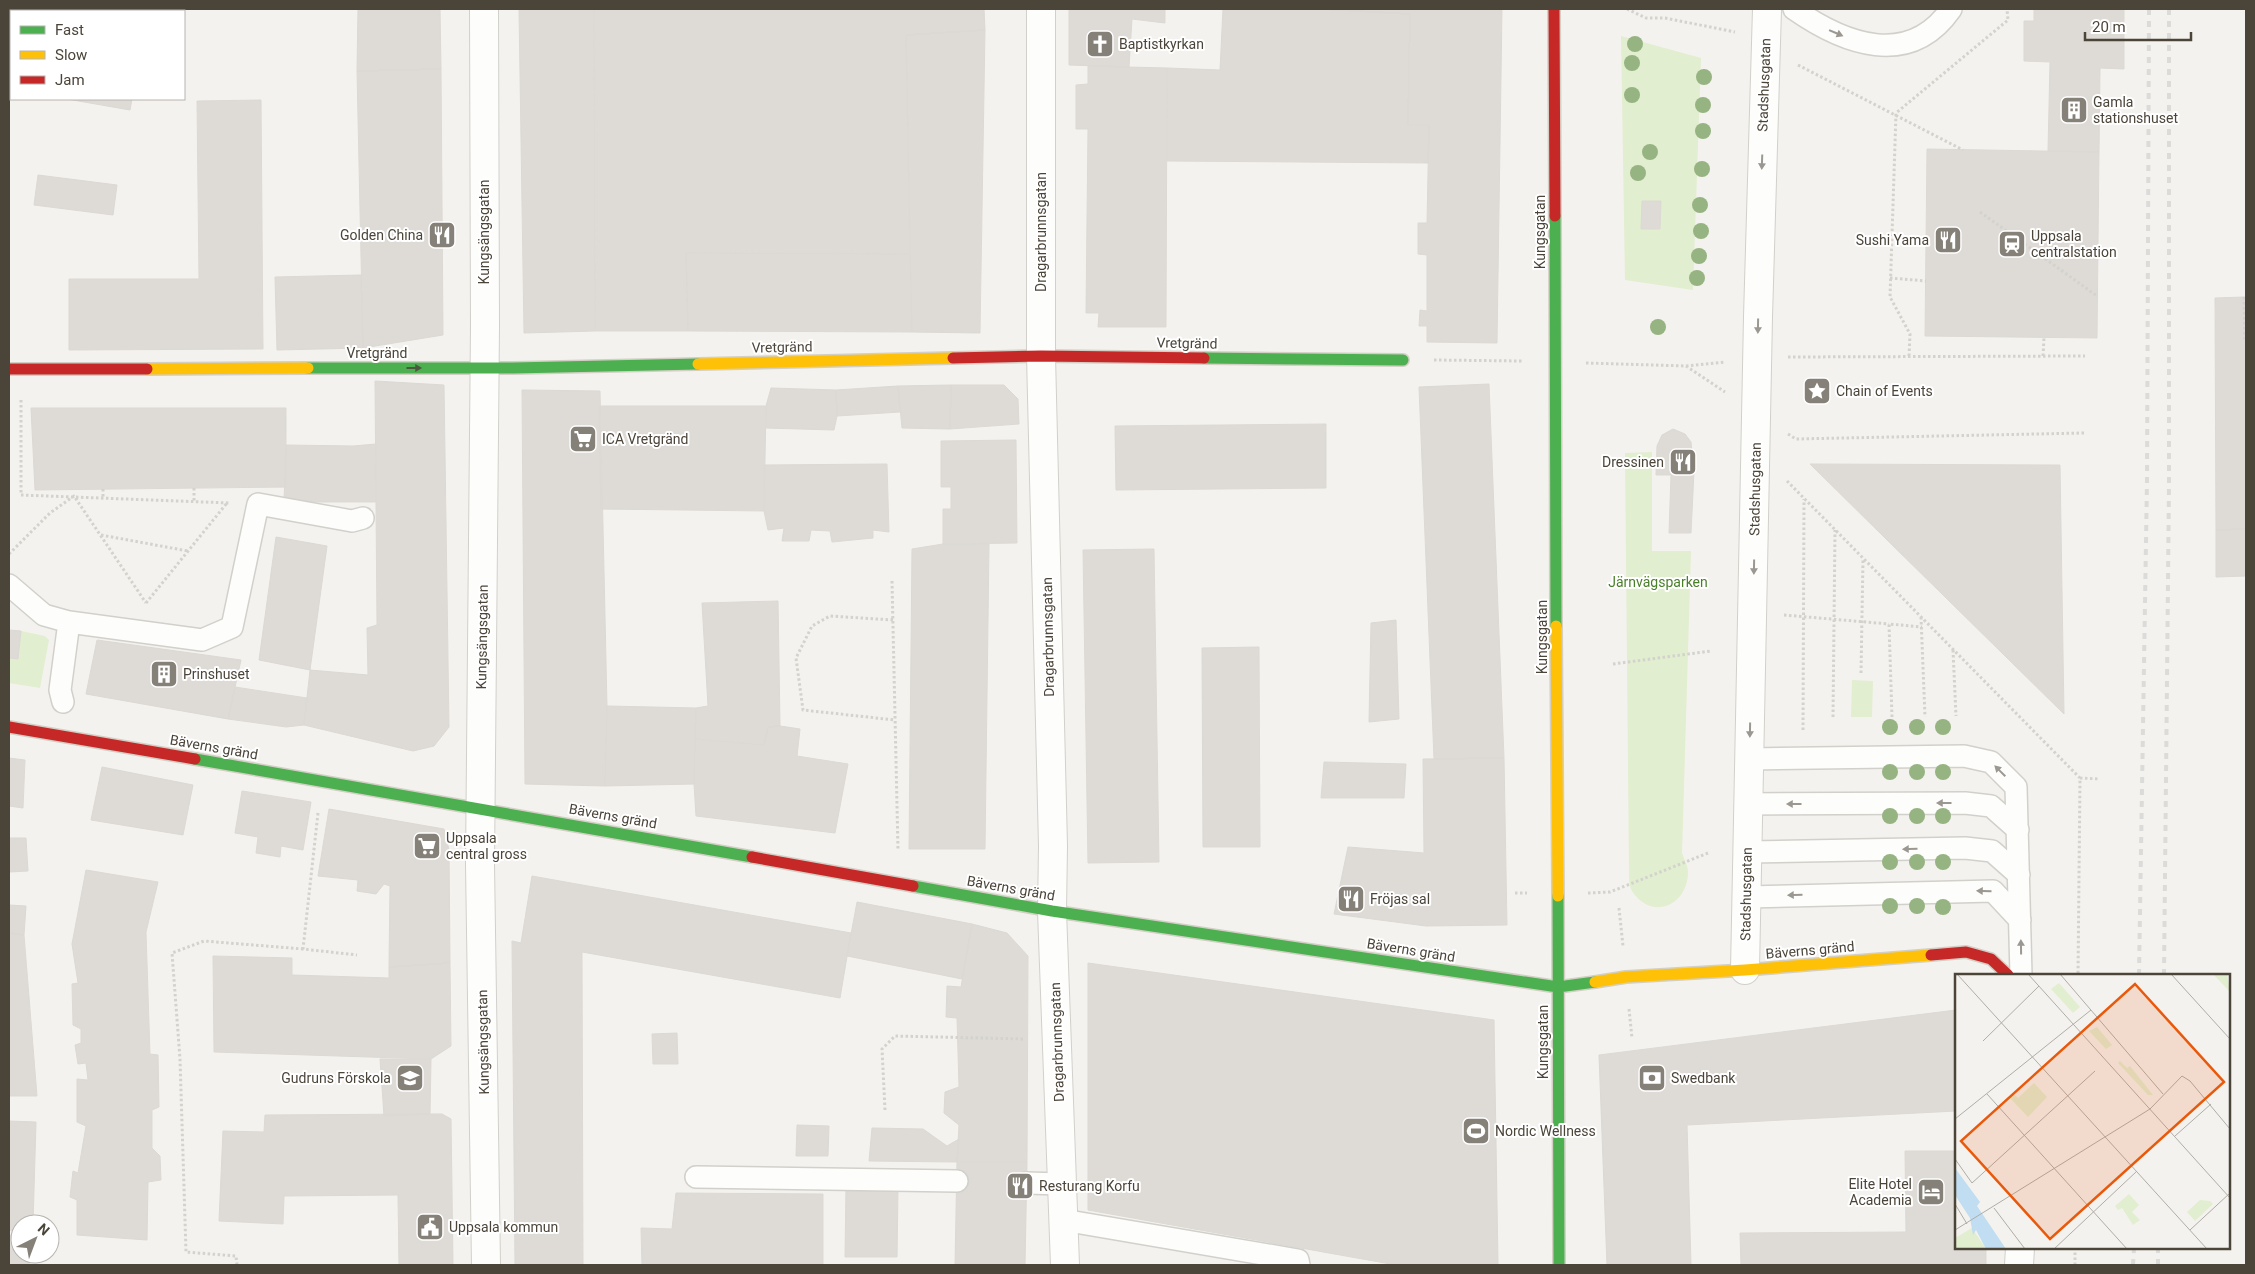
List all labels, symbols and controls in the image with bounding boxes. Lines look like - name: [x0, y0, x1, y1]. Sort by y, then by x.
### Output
- legend: [10, 10, 185, 100]
- scale bar: [2085, 10, 2191, 42]
- text: 20 m: [2092, 18, 2126, 36]
- text: Fast: [55, 21, 84, 39]
- church icon: Baptistkyrkan: [1085, 29, 1115, 59]
- one-way arrow: [1829, 30, 1843, 38]
- place label: Baptistkyrkan: [1119, 36, 1204, 52]
- street label: Stadshusgatan: [1754, 38, 1774, 132]
- text: Slow: [55, 46, 87, 64]
- text: Jam: [55, 71, 85, 89]
- place label: Gamla stationshuset: [2093, 94, 2178, 126]
- building icon: Gamla stationshuset: [2059, 95, 2089, 125]
- one-way arrow: [1758, 155, 1766, 171]
- street label: Dragarbrunnsgatan: [1033, 172, 1049, 292]
- street label: Kungsängsgatan: [476, 180, 492, 285]
- street label: Kungsgatan: [1532, 195, 1548, 269]
- restaurant icon: Golden China: [427, 220, 457, 250]
- restaurant icon: Sushi Yama: [1933, 225, 1963, 255]
- place label: Golden China: [340, 227, 423, 243]
- place label: Uppsala centralstation: [2031, 228, 2117, 260]
- station icon: Uppsala centralstation: [1997, 229, 2027, 259]
- place label: Sushi Yama: [1856, 232, 1929, 248]
- one-way arrow: [1754, 318, 1762, 334]
- street label: Vretgränd: [1156, 334, 1218, 352]
- street label: Vretgränd: [751, 338, 813, 356]
- street label: Vretgränd: [347, 345, 407, 361]
- one-way arrow: [406, 364, 422, 372]
- place icon: Chain of Events: [1802, 376, 1832, 406]
- place label: Chain of Events: [1836, 383, 1933, 399]
- supermarket icon: ICA Vretgränd: [568, 424, 598, 454]
- place label: ICA Vretgränd: [602, 431, 688, 447]
- street label: Stadshusgatan: [1746, 442, 1764, 536]
- restaurant icon: Dressinen: [1668, 447, 1698, 477]
- place label: Dressinen: [1602, 454, 1664, 470]
- one-way arrow: [1749, 560, 1757, 576]
- park label: Järnvägsparken: [1608, 574, 1708, 590]
- street label: Dragarbrunnsgatan: [1039, 577, 1057, 697]
- street label: Kungsängsgatan: [473, 584, 491, 690]
- street label: Kungsgatan: [1534, 600, 1550, 674]
- building icon: Prinshuset: [149, 659, 179, 689]
- place label: Prinshuset: [183, 666, 250, 682]
- one-way arrow: [1746, 722, 1754, 738]
- street label: Bäverns gränd: [169, 731, 259, 763]
- one-way arrow: [1994, 765, 2006, 777]
- one-way arrow: [1935, 799, 1951, 807]
- street label: Bäverns gränd: [568, 800, 658, 832]
- one-way arrow: [1786, 800, 1802, 808]
- place label: Uppsala central gross: [446, 830, 527, 862]
- supermarket icon: Uppsala central gross: [412, 831, 442, 861]
- one-way arrow: [1901, 845, 1917, 853]
- street label: Stadshusgatan: [1737, 847, 1755, 941]
- street label: Bäverns gränd: [966, 872, 1056, 904]
- restaurant icon: Fröjas sal: [1336, 884, 1366, 914]
- one-way arrow: [1975, 886, 1991, 894]
- place label: Fröjas sal: [1370, 891, 1430, 907]
- one-way arrow: [1787, 892, 1803, 900]
- street label: Bäverns gränd: [1366, 935, 1456, 965]
- street label: Bäverns gränd: [1765, 938, 1855, 962]
- one-way arrow: [2017, 939, 2025, 955]
- inset map: [1955, 974, 2230, 1249]
- street label: Dragarbrunnsgatan: [1047, 982, 1067, 1102]
- street label: Kungsängsgatan: [474, 989, 492, 1095]
- street label: Kungsgatan: [1535, 1005, 1551, 1079]
- school or university icon: Gudruns Förskola: [395, 1063, 425, 1093]
- bank icon: Swedbank: [1637, 1063, 1667, 1093]
- place label: Gudruns Förskola: [281, 1070, 391, 1086]
- place label: Swedbank: [1671, 1070, 1736, 1086]
- sports icon: Nordic Wellness: [1461, 1116, 1491, 1146]
- place label: Nordic Wellness: [1495, 1123, 1596, 1139]
- restaurant icon: Resturang Korfu: [1005, 1171, 1035, 1201]
- place label: Elite Hotel Academia: [1848, 1176, 1912, 1208]
- hotel icon: Elite Hotel Academia: [1916, 1177, 1946, 1207]
- place label: Resturang Korfu: [1039, 1178, 1140, 1194]
- public building icon: Uppsala kommun: [415, 1212, 445, 1242]
- north arrow: [10, 1214, 60, 1264]
- place label: Uppsala kommun: [449, 1219, 558, 1235]
- text: N: [35, 1220, 53, 1239]

